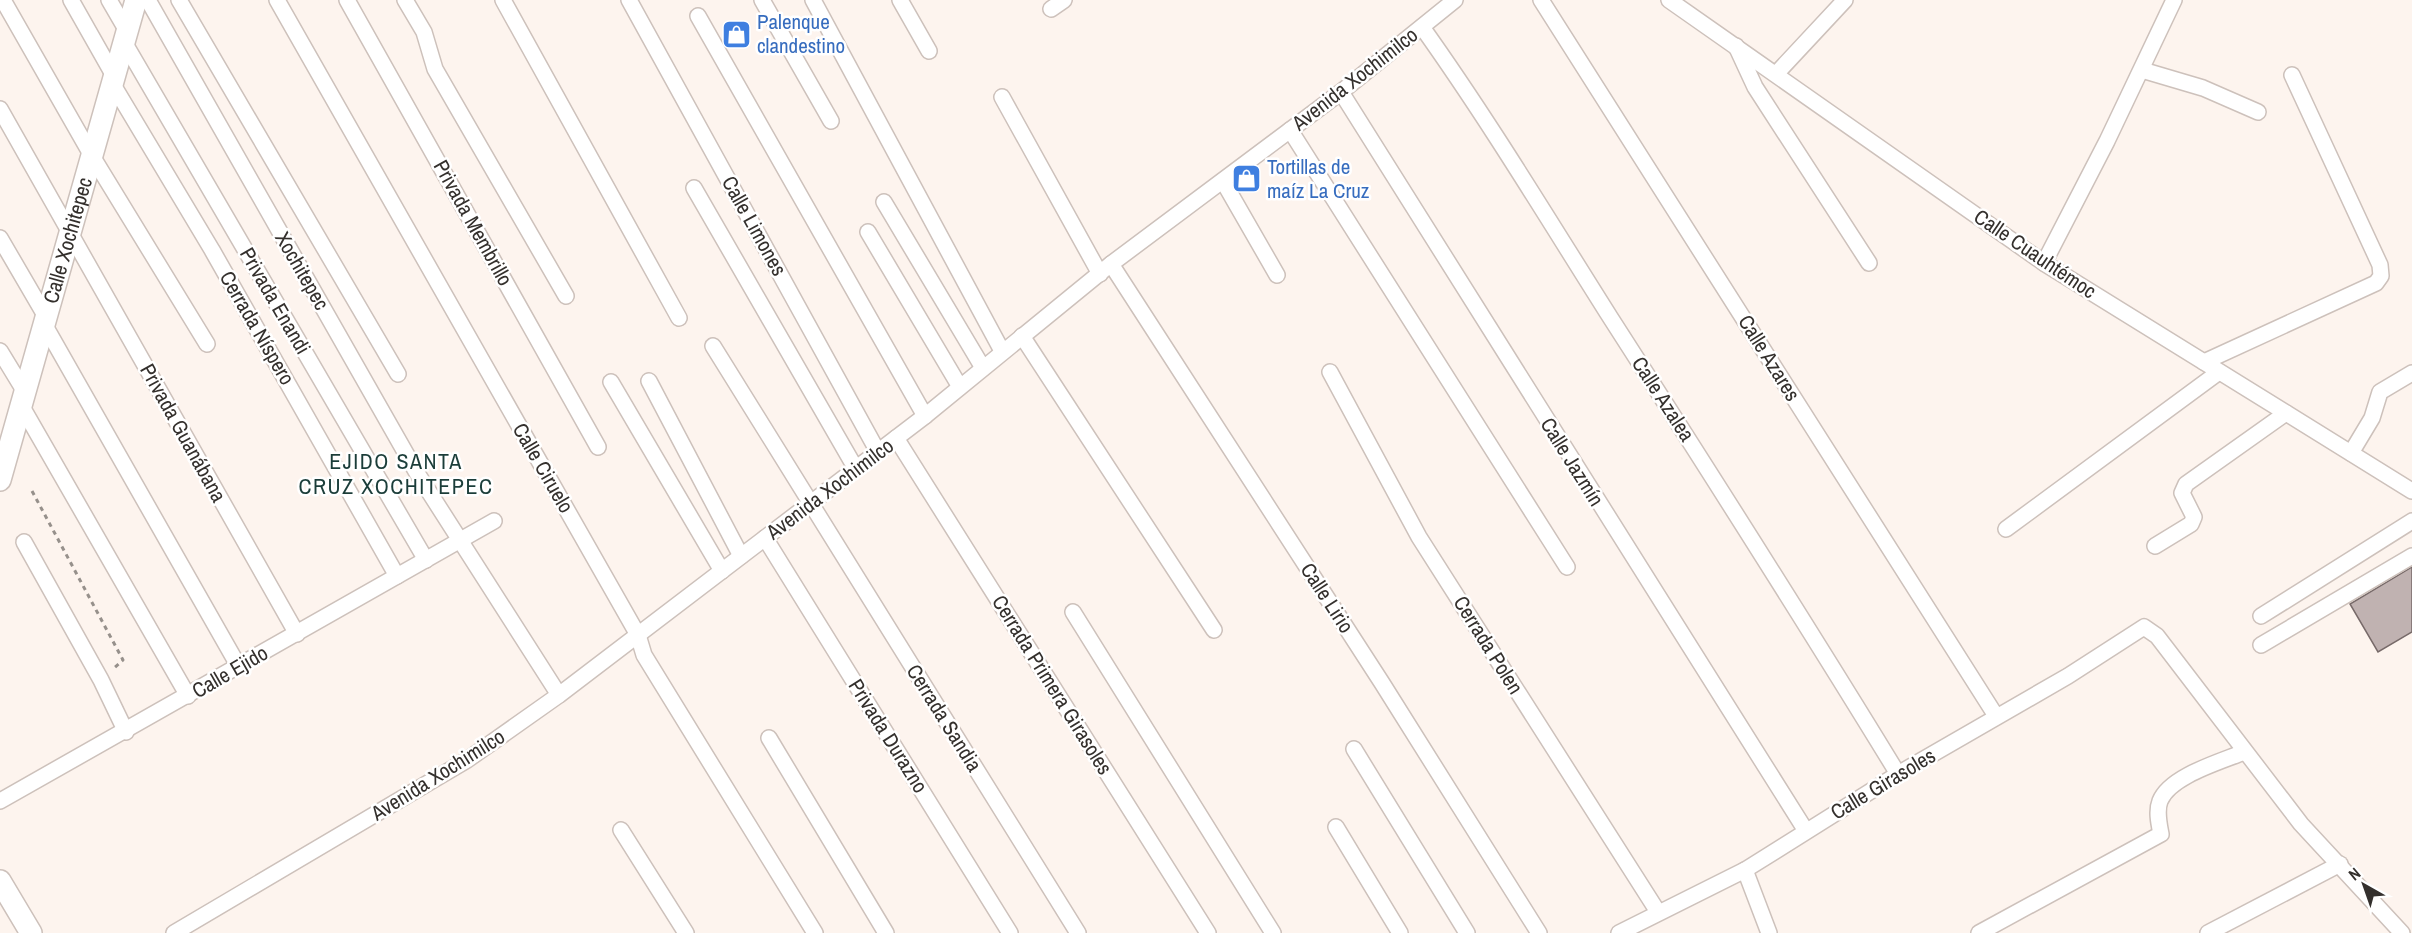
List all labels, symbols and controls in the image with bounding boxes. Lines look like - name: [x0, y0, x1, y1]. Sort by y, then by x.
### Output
- place label: Palenque clandestino: [757, 7, 845, 60]
- shop icon: Palenque clandestino: [720, 18, 752, 50]
- street label: Avenida Xochimilco: [1285, 20, 1424, 138]
- place label: Tortillas de maíz La Cruz: [1267, 152, 1370, 205]
- street label: Privada Membrillo: [427, 155, 520, 291]
- shop icon: Tortillas de maíz La Cruz: [1230, 163, 1262, 195]
- street label: Calle Limones: [715, 171, 794, 281]
- street label: Calle Xochitepec: [36, 174, 99, 307]
- street label: Calle Cuauhtémoc: [1968, 202, 2102, 305]
- street label: Xochitepec: [268, 226, 336, 315]
- street label: Privada Enandi: [233, 242, 318, 359]
- street label: Cerrada Níspero: [213, 265, 302, 390]
- street label: Calle Azares: [1732, 309, 1807, 406]
- street label: Calle Azalea: [1625, 351, 1702, 447]
- street label: Privada Guanábana: [133, 358, 234, 508]
- street label: Calle Jazmín: [1534, 412, 1611, 512]
- street label: Calle Ciruelo: [506, 417, 581, 518]
- street label: Avenida Xochimilco: [759, 431, 899, 547]
- district label: EJIDO SANTA CRUZ XOCHITEPEC: [299, 446, 493, 501]
- street label: Calle Lirio: [1294, 557, 1361, 639]
- street label: Cerrada Primera Girasoles: [985, 589, 1119, 780]
- street label: Cerrada Polen: [1447, 590, 1530, 699]
- street label: Calle Ejido: [186, 638, 273, 705]
- street label: Cerrada Sandia: [900, 658, 989, 777]
- street label: Privada Durazno: [842, 673, 935, 798]
- street label: Avenida Xochimilco: [365, 722, 510, 828]
- street label: Calle Girasoles: [1825, 741, 1941, 826]
- north arrow: [2334, 855, 2394, 915]
- text: N: [2344, 862, 2365, 885]

